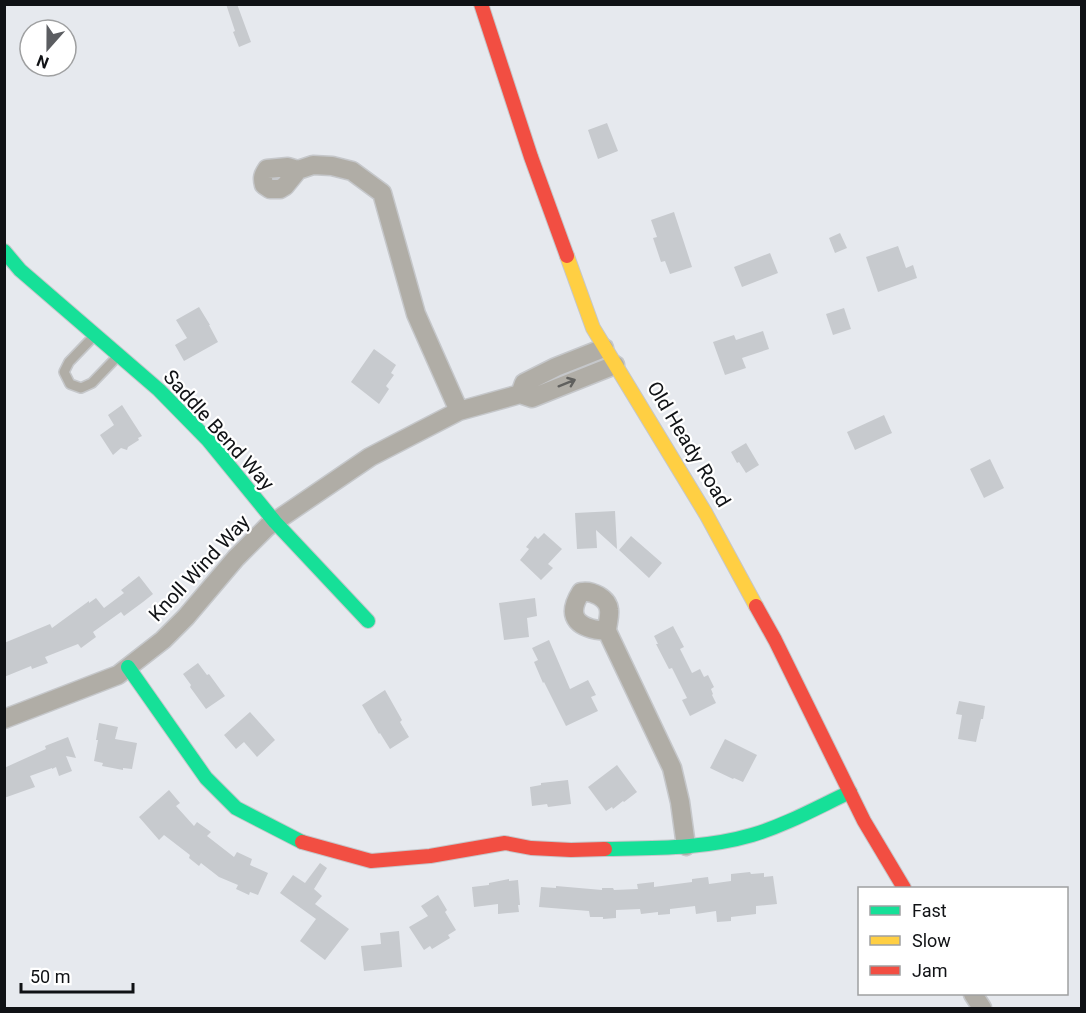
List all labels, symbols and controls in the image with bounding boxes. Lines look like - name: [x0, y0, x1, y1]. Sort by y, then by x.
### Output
- north arrow: [18, 18, 78, 78]
- text: N: [34, 51, 51, 72]
- street label: Saddle Bend Way: [159, 365, 280, 496]
- one-way arrow: [558, 377, 576, 388]
- street label: Old Heady Road: [642, 377, 736, 511]
- street label: Knoll Wind Way: [144, 509, 255, 626]
- legend: [858, 887, 1068, 995]
- text: Fast: [912, 900, 947, 921]
- text: Slow: [912, 930, 951, 951]
- scale bar: [21, 956, 134, 994]
- text: Jam: [912, 960, 948, 981]
- text: 50 m: [30, 966, 70, 987]

